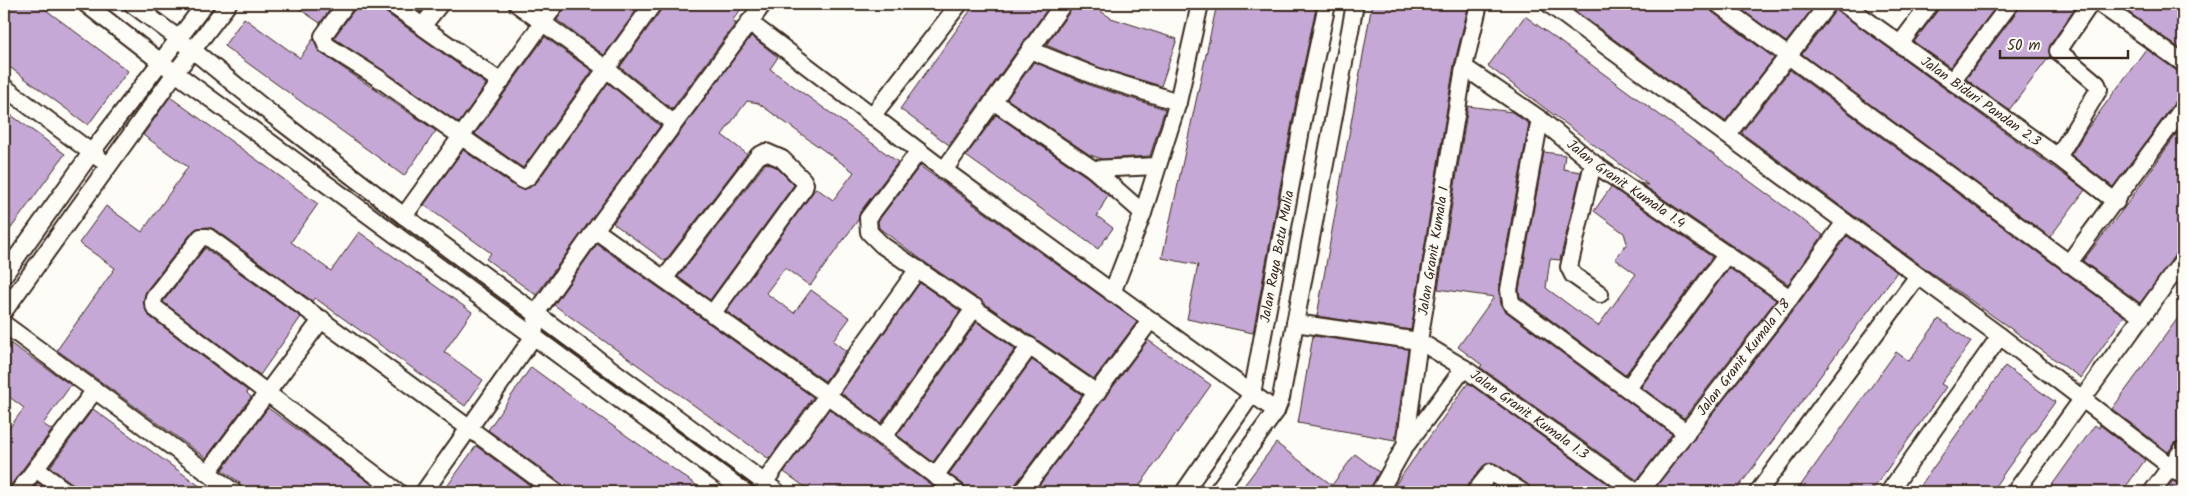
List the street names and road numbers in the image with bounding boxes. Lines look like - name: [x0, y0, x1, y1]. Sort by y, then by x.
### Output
- street label: Jalan Biduri Pandan 2.3: [1916, 51, 2045, 152]
- street label: Jalan Granit Kumala 1.4: [1561, 134, 1690, 234]
- street label: Jalan Granit Kumala 1: [1412, 185, 1455, 317]
- street label: Jalan Raya Batu Mulia: [1254, 189, 1301, 325]
- street label: Jalan Granit Kumala 1.8: [1692, 294, 1797, 421]
- street label: Jalan Granit Kumala 1.3: [1465, 364, 1593, 465]

